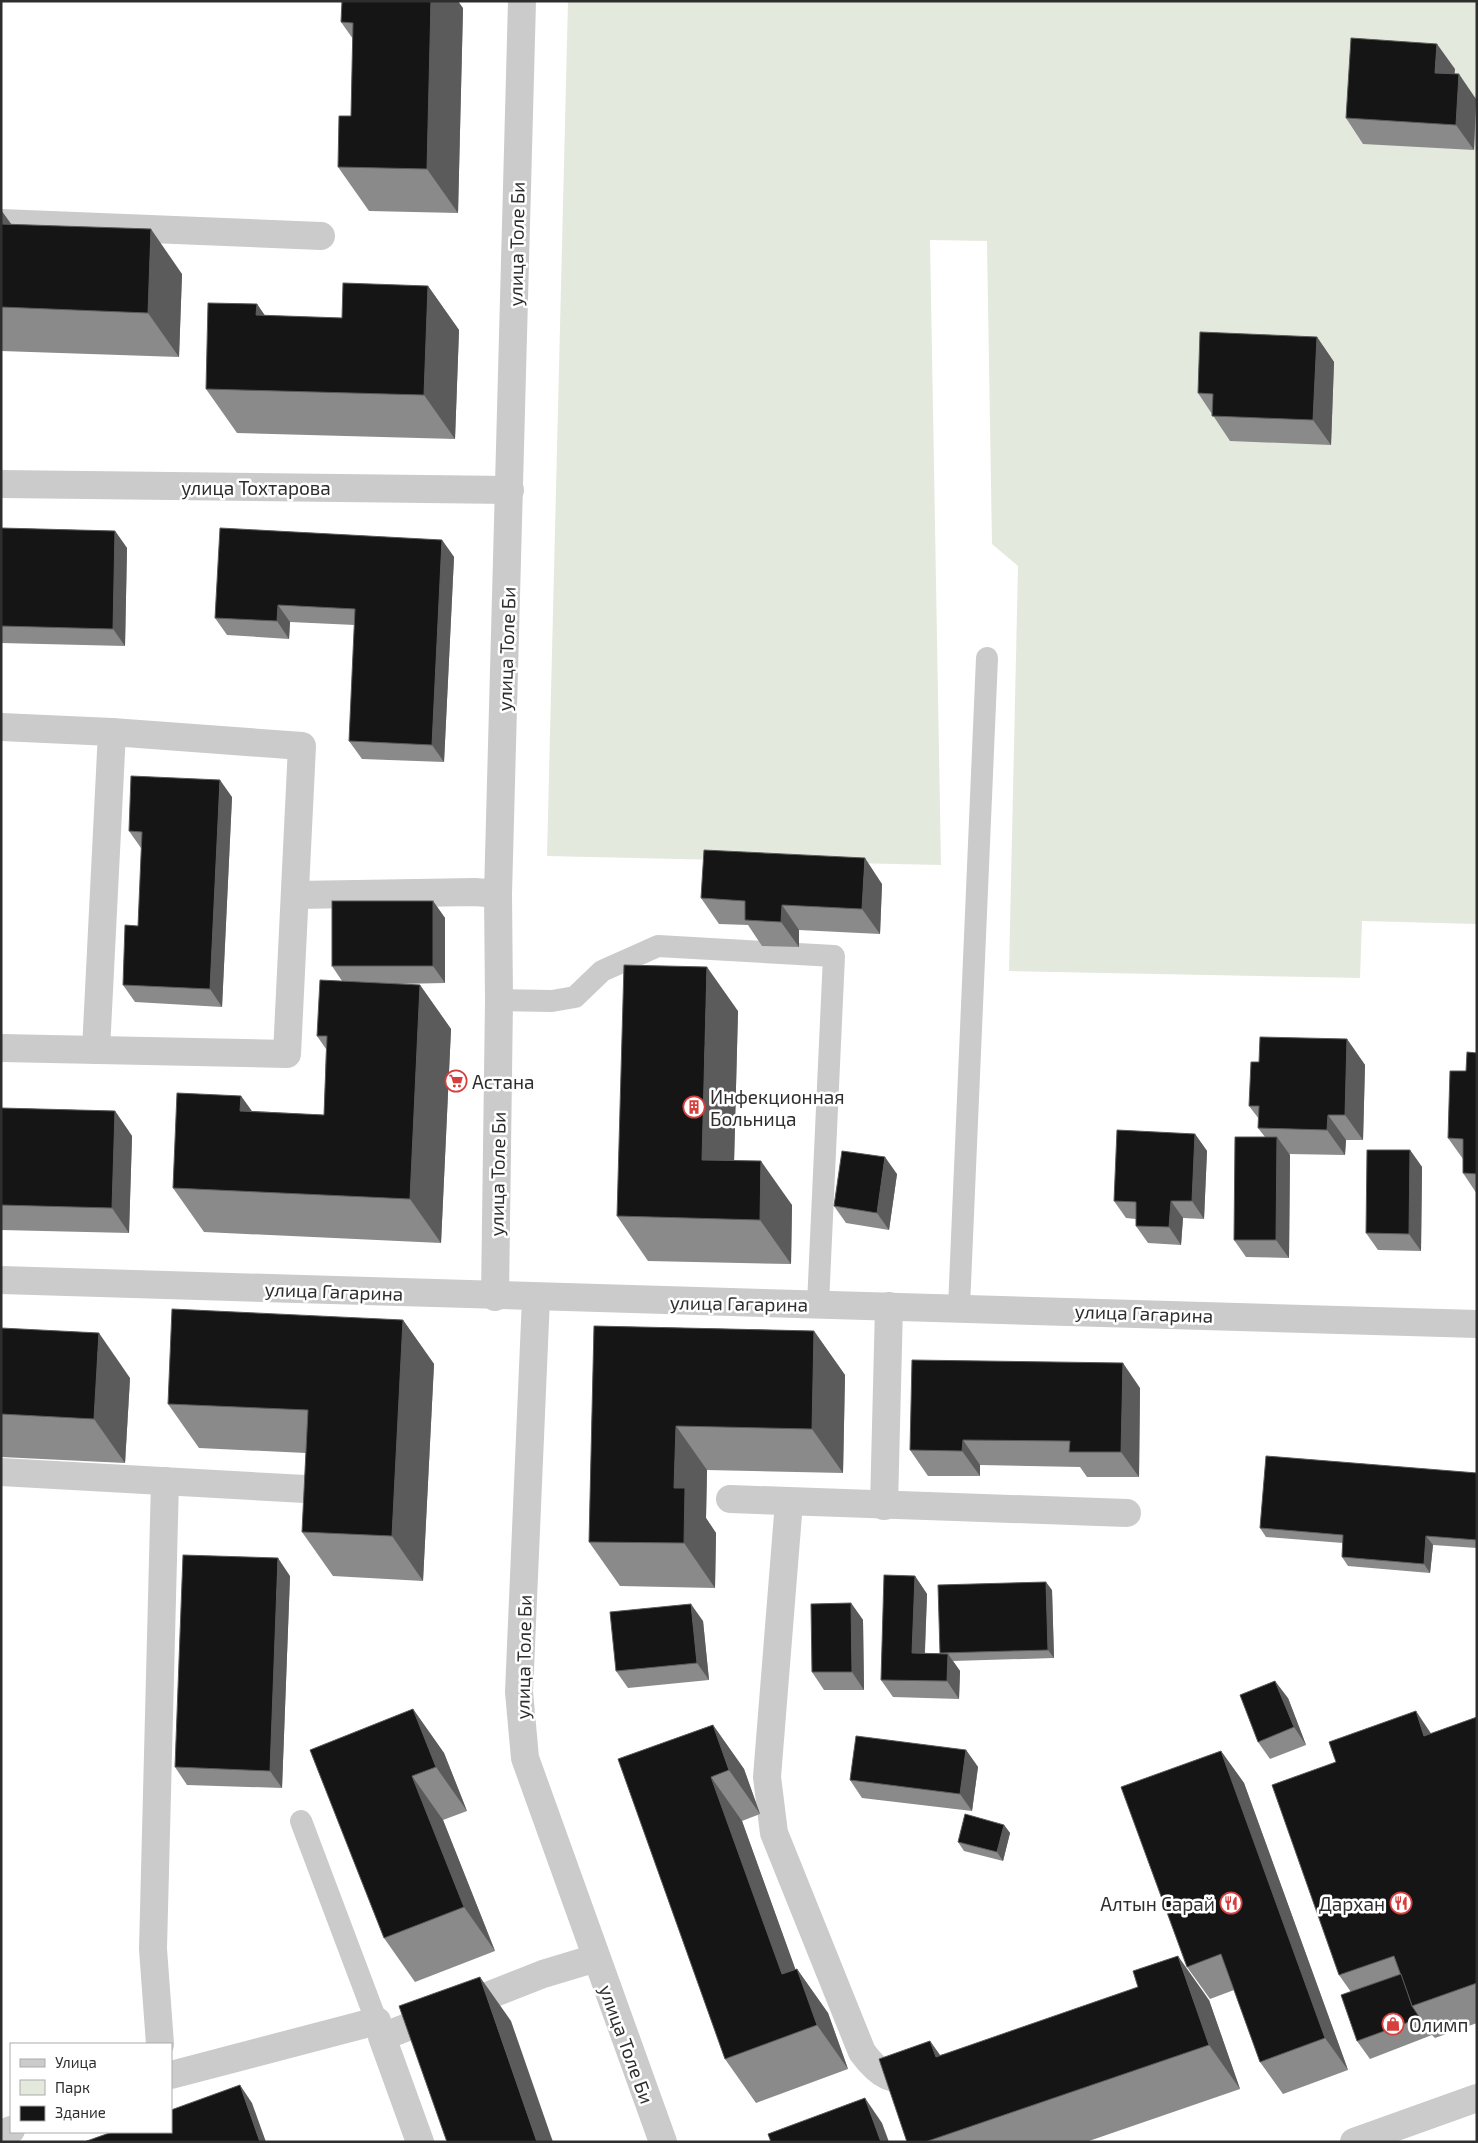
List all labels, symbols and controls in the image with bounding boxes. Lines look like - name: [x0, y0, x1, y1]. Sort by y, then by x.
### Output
- street label: улица Толе Би: [503, 181, 530, 307]
- street label: улица Тохтарова: [181, 476, 331, 500]
- street label: улица Толе Би: [492, 586, 521, 712]
- supermarket icon: Астана: [444, 1069, 468, 1093]
- place label: Астана: [472, 1070, 534, 1093]
- place label: Инфекционная Больница: [710, 1085, 845, 1130]
- building icon: Инфекционная Больница: [682, 1095, 706, 1119]
- street label: улица Толе Би: [484, 1111, 511, 1237]
- street label: улица Гагарина: [264, 1277, 404, 1306]
- street label: улица Гагарина: [670, 1290, 808, 1317]
- street label: улица Гагарина: [1074, 1299, 1214, 1328]
- street label: улица Толе Би: [510, 1594, 537, 1720]
- restaurant icon: Алтын Сарай: [1219, 1891, 1243, 1915]
- restaurant icon: Дархан: [1389, 1891, 1413, 1915]
- place label: Алтын Сарай: [1100, 1892, 1215, 1915]
- place label: Дархан: [1319, 1892, 1385, 1915]
- street label: улица Толе Би: [594, 1982, 659, 2107]
- shop icon: Олимп: [1381, 2012, 1405, 2036]
- place label: Олимп: [1409, 2013, 1469, 2036]
- legend: [10, 2043, 172, 2133]
- text: Улица: [55, 2053, 97, 2071]
- text: Парк: [55, 2078, 90, 2096]
- text: Здание: [55, 2103, 106, 2121]

